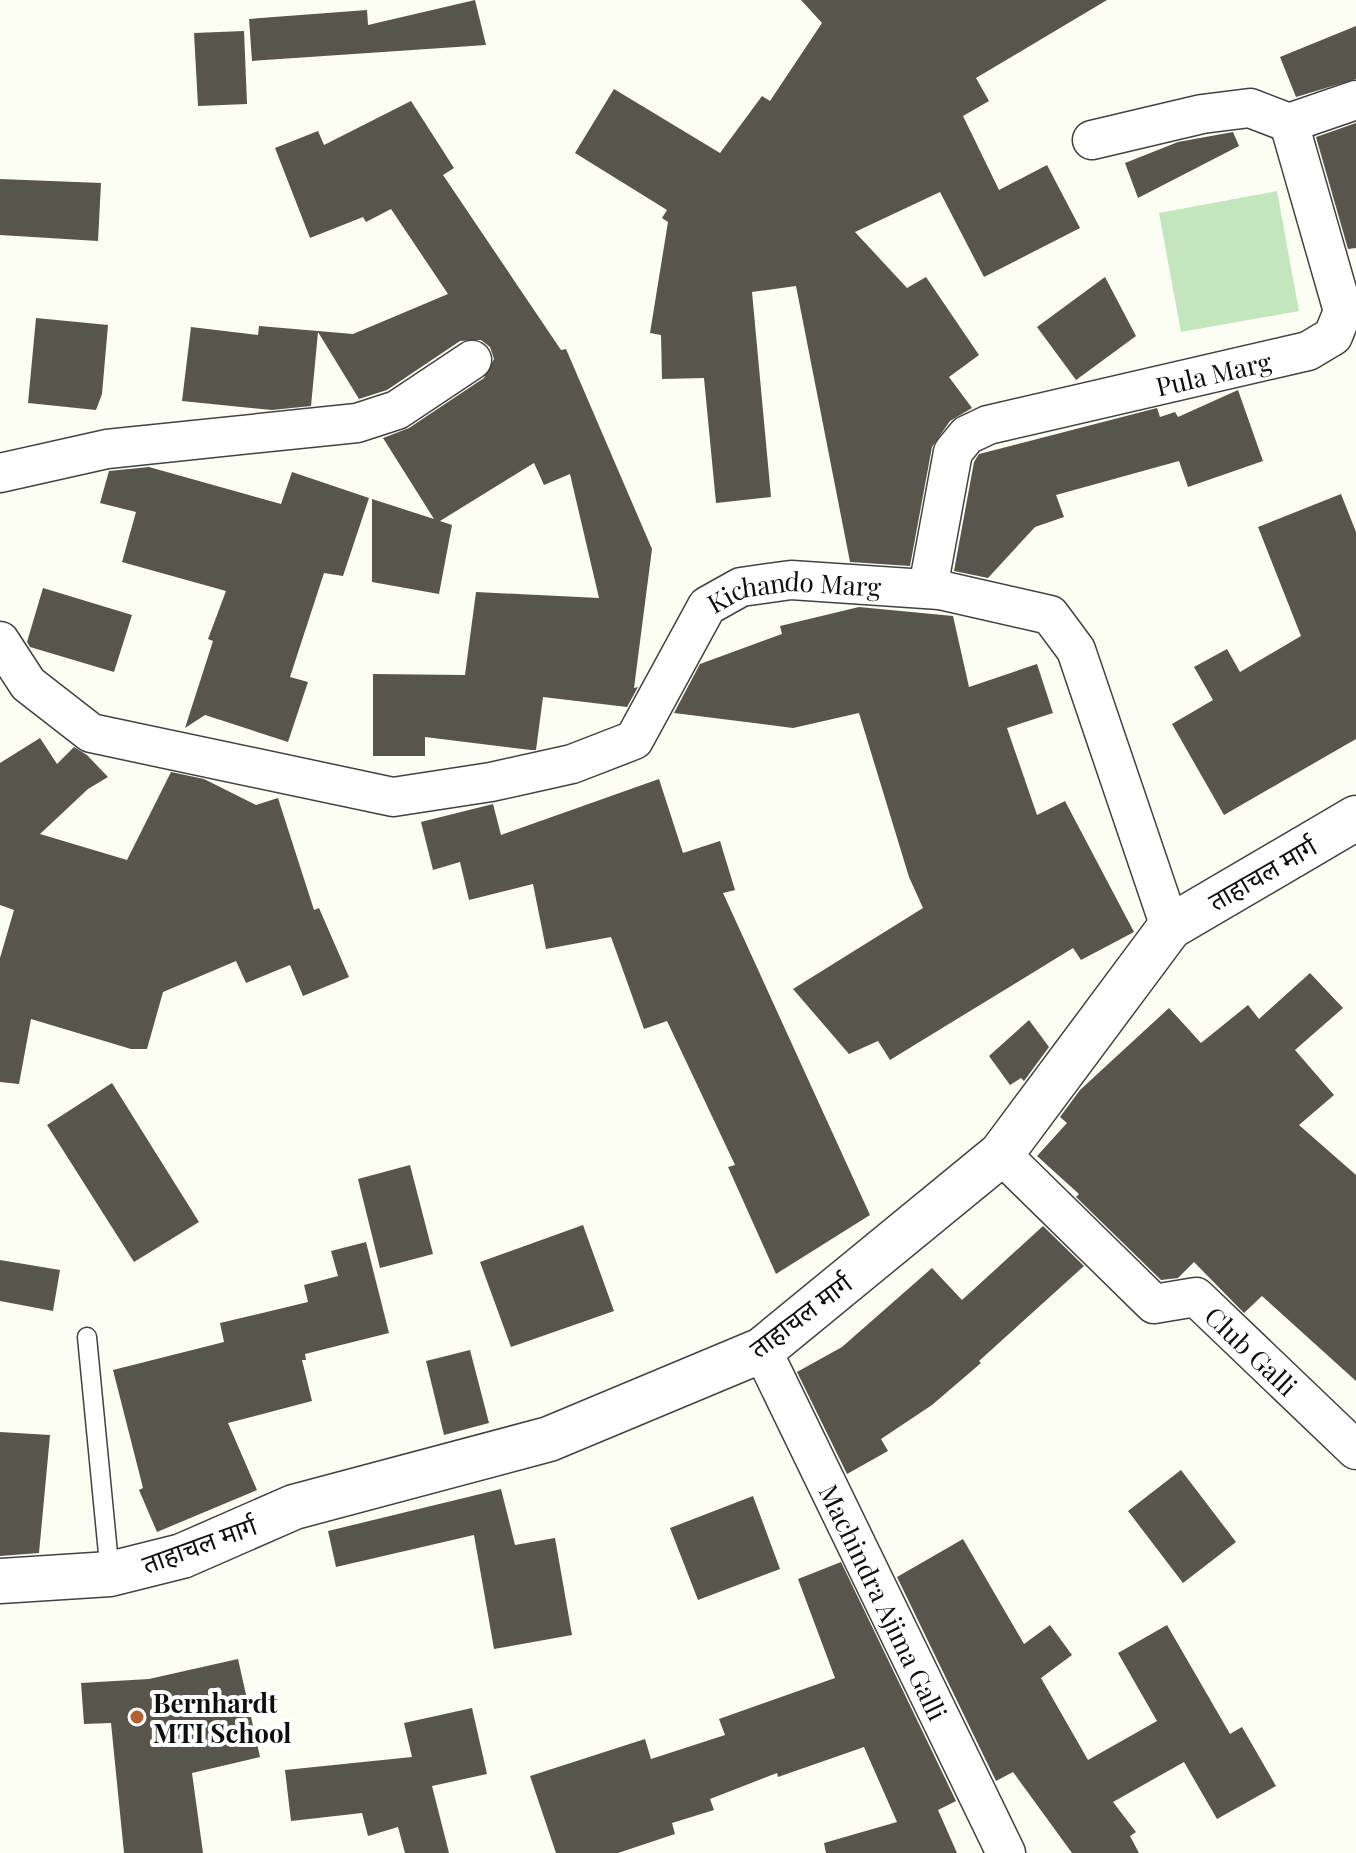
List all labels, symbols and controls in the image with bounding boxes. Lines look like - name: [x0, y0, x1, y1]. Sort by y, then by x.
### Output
- street label: Pula Marg: [1152, 343, 1275, 403]
- street label: Kichando Marg: [700, 562, 883, 620]
- street label: ताहाचल मार्ग: [1201, 827, 1323, 918]
- street label: ताहाचल मार्ग: [742, 1264, 859, 1365]
- street label: Club Galli: [1198, 1298, 1306, 1403]
- street label: Machindra Ajima Galli: [812, 1478, 956, 1726]
- street label: ताहाचल मार्ग: [137, 1507, 262, 1581]
- place label: Bernhardt MTI School: [153, 1685, 291, 1750]
- marker: Bernhardt MTI School: [128, 1708, 146, 1726]

